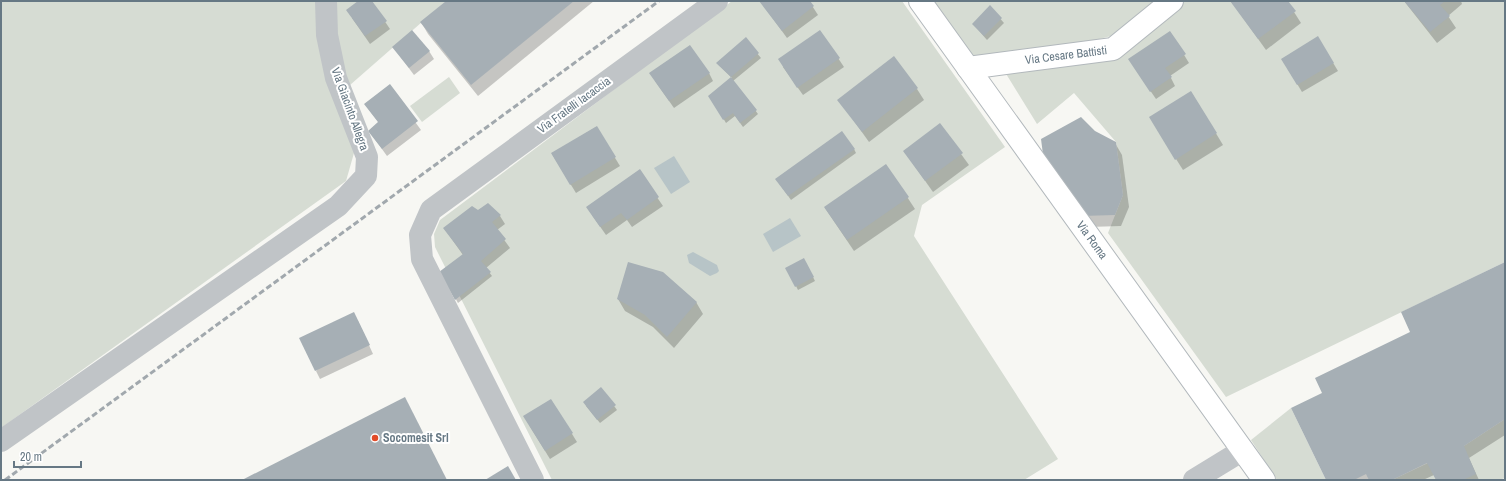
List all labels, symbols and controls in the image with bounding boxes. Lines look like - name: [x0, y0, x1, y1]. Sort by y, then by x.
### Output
- street label: Via Cesare Battisti: [1024, 42, 1108, 68]
- street label: Via Giacinto Allegra: [328, 65, 373, 153]
- street label: Via Fratelli Iacaccia: [534, 73, 614, 137]
- street label: Via Roma: [1073, 218, 1112, 263]
- place label: Socomesit Srl: [383, 430, 449, 446]
- marker: Socomesit Srl: [370, 433, 380, 443]
- scale bar: [14, 443, 81, 469]
- text: 20 m: [20, 449, 42, 465]

